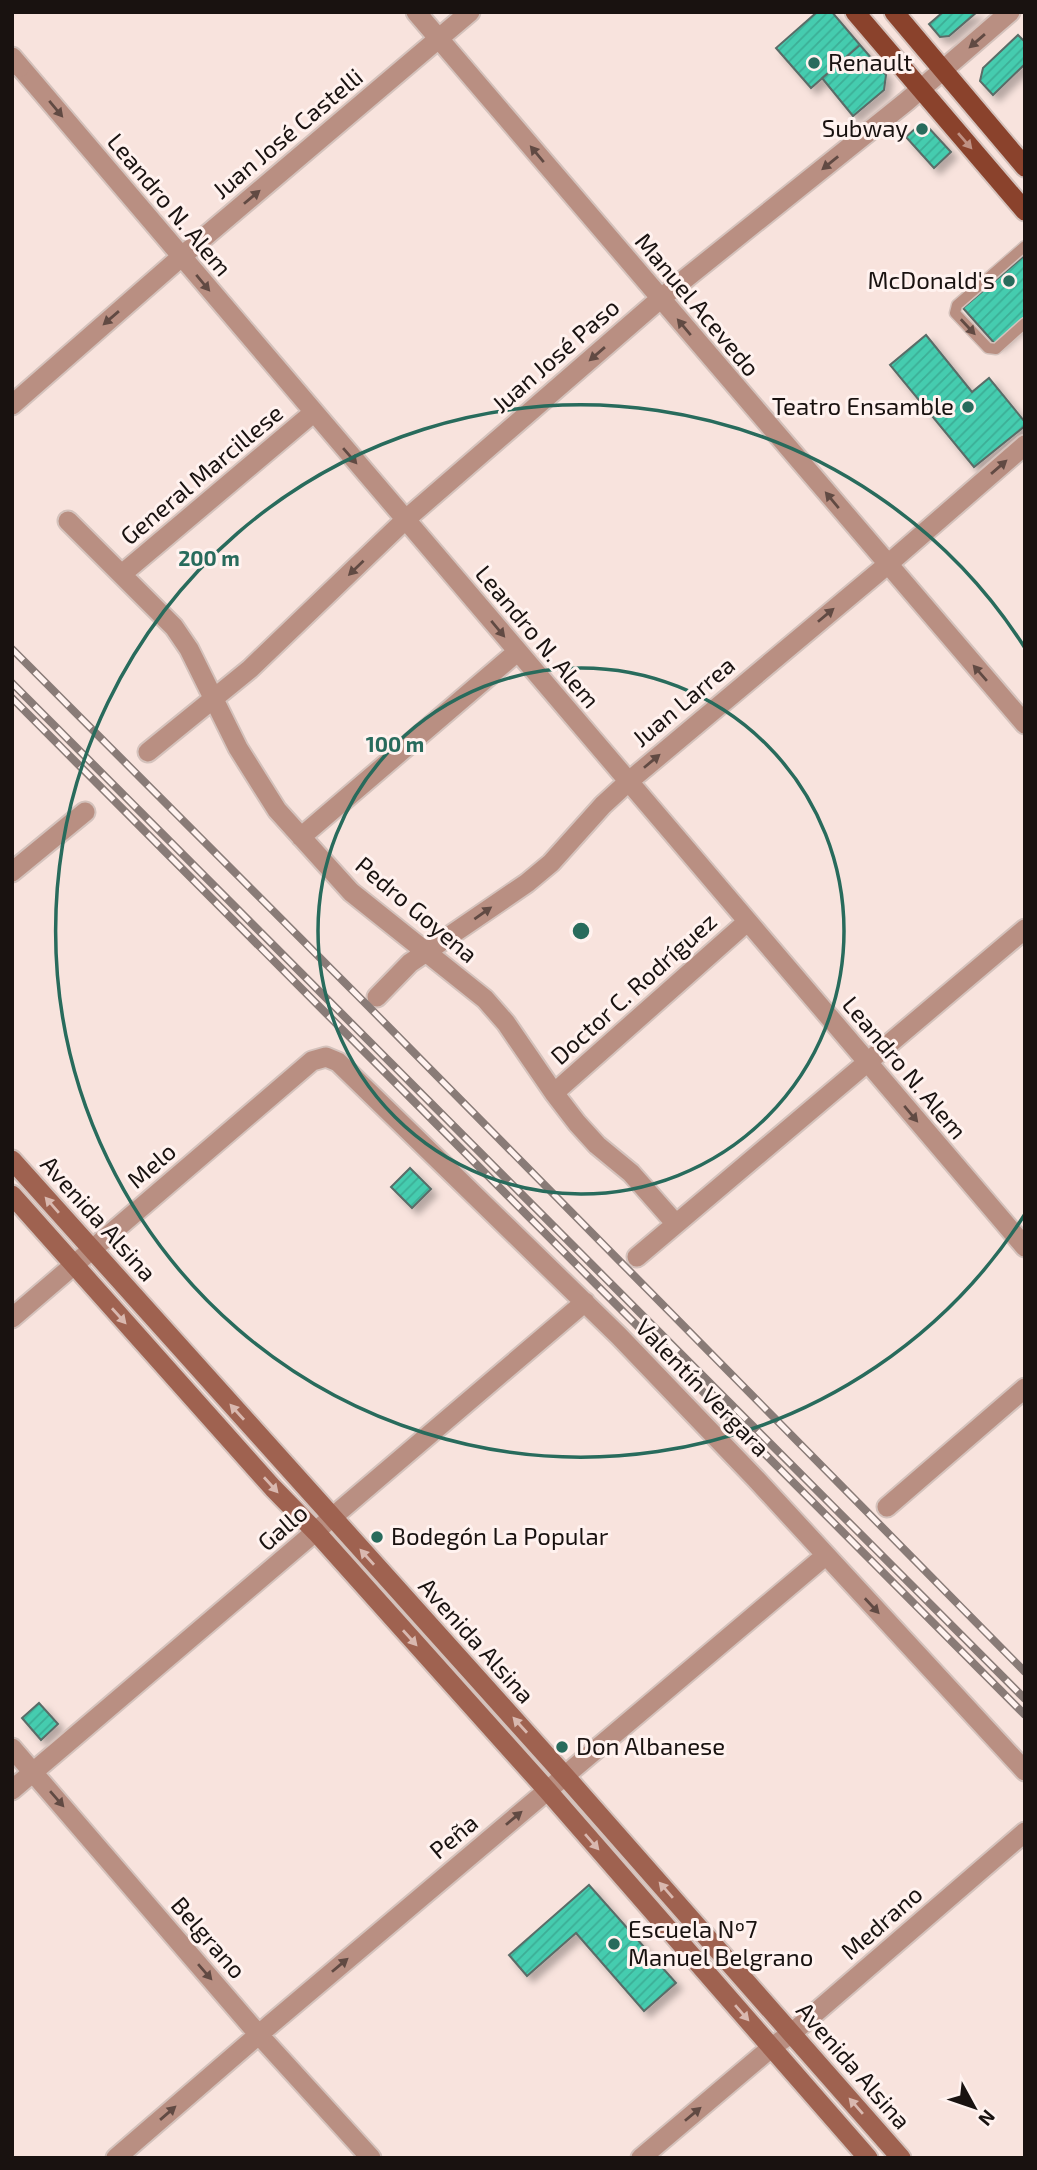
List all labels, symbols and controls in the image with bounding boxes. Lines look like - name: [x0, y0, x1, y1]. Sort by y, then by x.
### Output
- one-way arrow: [968, 33, 985, 48]
- place label: Renault: [828, 47, 913, 76]
- marker: Renault: [806, 55, 822, 71]
- street label: Juan José Castelli: [206, 62, 368, 204]
- one-way arrow: [48, 101, 63, 118]
- place label: Subway: [822, 113, 908, 142]
- marker: Subway: [914, 121, 930, 137]
- street label: Leandro N. Alem: [102, 127, 238, 281]
- one-way arrow: [957, 132, 973, 150]
- one-way arrow: [529, 145, 545, 163]
- one-way arrow: [821, 155, 838, 170]
- one-way arrow: [243, 190, 260, 205]
- street label: Manuel Acevedo: [630, 226, 767, 382]
- place label: McDonald's: [867, 265, 995, 294]
- marker: McDonald's: [1001, 273, 1017, 289]
- one-way arrow: [195, 275, 210, 292]
- street label: Juan José Paso: [485, 292, 625, 418]
- one-way arrow: [103, 310, 120, 326]
- one-way arrow: [960, 318, 976, 335]
- one-way arrow: [677, 319, 692, 336]
- one-way arrow: [588, 346, 606, 362]
- place label: Teatro Ensamble: [772, 391, 954, 420]
- street label: General Marcillese: [114, 398, 288, 550]
- marker: Teatro Ensamble: [960, 399, 976, 415]
- one-way arrow: [342, 448, 357, 465]
- one-way arrow: [990, 459, 1008, 475]
- one-way arrow: [825, 492, 840, 509]
- text: 200 m: [178, 545, 240, 570]
- one-way arrow: [348, 559, 365, 575]
- street label: Leandro N. Alem: [470, 559, 606, 713]
- one-way arrow: [818, 608, 835, 623]
- one-way arrow: [490, 621, 505, 638]
- street label: Juan Larrea: [626, 650, 740, 752]
- one-way arrow: [973, 664, 988, 681]
- text: 100 m: [366, 731, 424, 756]
- one-way arrow: [643, 754, 660, 769]
- street label: Pedro Goyena: [350, 850, 484, 968]
- street label: Doctor C. Rodríguez: [544, 906, 722, 1070]
- one-way arrow: [474, 907, 493, 920]
- centre of rings: [569, 919, 593, 943]
- street label: Leandro N. Alem: [837, 990, 973, 1144]
- one-way arrow: [903, 1105, 919, 1123]
- street label: Melo: [121, 1136, 181, 1194]
- street label: Avenida Alsina: [35, 1149, 163, 1287]
- one-way arrow: [45, 1197, 60, 1214]
- one-way arrow: [111, 1307, 127, 1325]
- street label: Valentín Vergara: [630, 1312, 776, 1462]
- one-way arrow: [229, 1403, 245, 1421]
- one-way arrow: [263, 1476, 279, 1494]
- street label: Gallo: [251, 1498, 313, 1556]
- place label: Bodegón La Popular: [391, 1521, 609, 1550]
- marker: Bodegón La Popular: [369, 1529, 385, 1545]
- one-way arrow: [359, 1548, 375, 1566]
- street label: Avenida Alsina: [413, 1571, 541, 1709]
- one-way arrow: [863, 1597, 879, 1614]
- one-way arrow: [402, 1629, 418, 1647]
- one-way arrow: [512, 1717, 528, 1734]
- place label: Don Albanese: [576, 1731, 725, 1760]
- marker: Don Albanese: [554, 1739, 570, 1755]
- one-way arrow: [49, 1791, 64, 1808]
- street label: Peña: [423, 1807, 483, 1864]
- one-way arrow: [505, 1811, 523, 1826]
- one-way arrow: [584, 1833, 600, 1851]
- street label: Medrano: [834, 1879, 928, 1965]
- one-way arrow: [659, 1882, 674, 1899]
- street label: Belgrano: [166, 1890, 252, 1984]
- place label: Escuela Nº7 Manuel Belgrano: [628, 1914, 813, 1971]
- marker: Escuela Nº7 Manuel Belgrano: [606, 1936, 622, 1952]
- one-way arrow: [332, 1958, 349, 1973]
- one-way arrow: [197, 1963, 213, 1981]
- street label: Avenida Alsina: [791, 1996, 917, 2134]
- one-way arrow: [734, 2004, 750, 2022]
- north arrow: [939, 2072, 1009, 2142]
- one-way arrow: [849, 2098, 864, 2115]
- one-way arrow: [159, 2106, 176, 2121]
- text: N: [974, 2106, 1001, 2131]
- one-way arrow: [684, 2107, 701, 2122]

